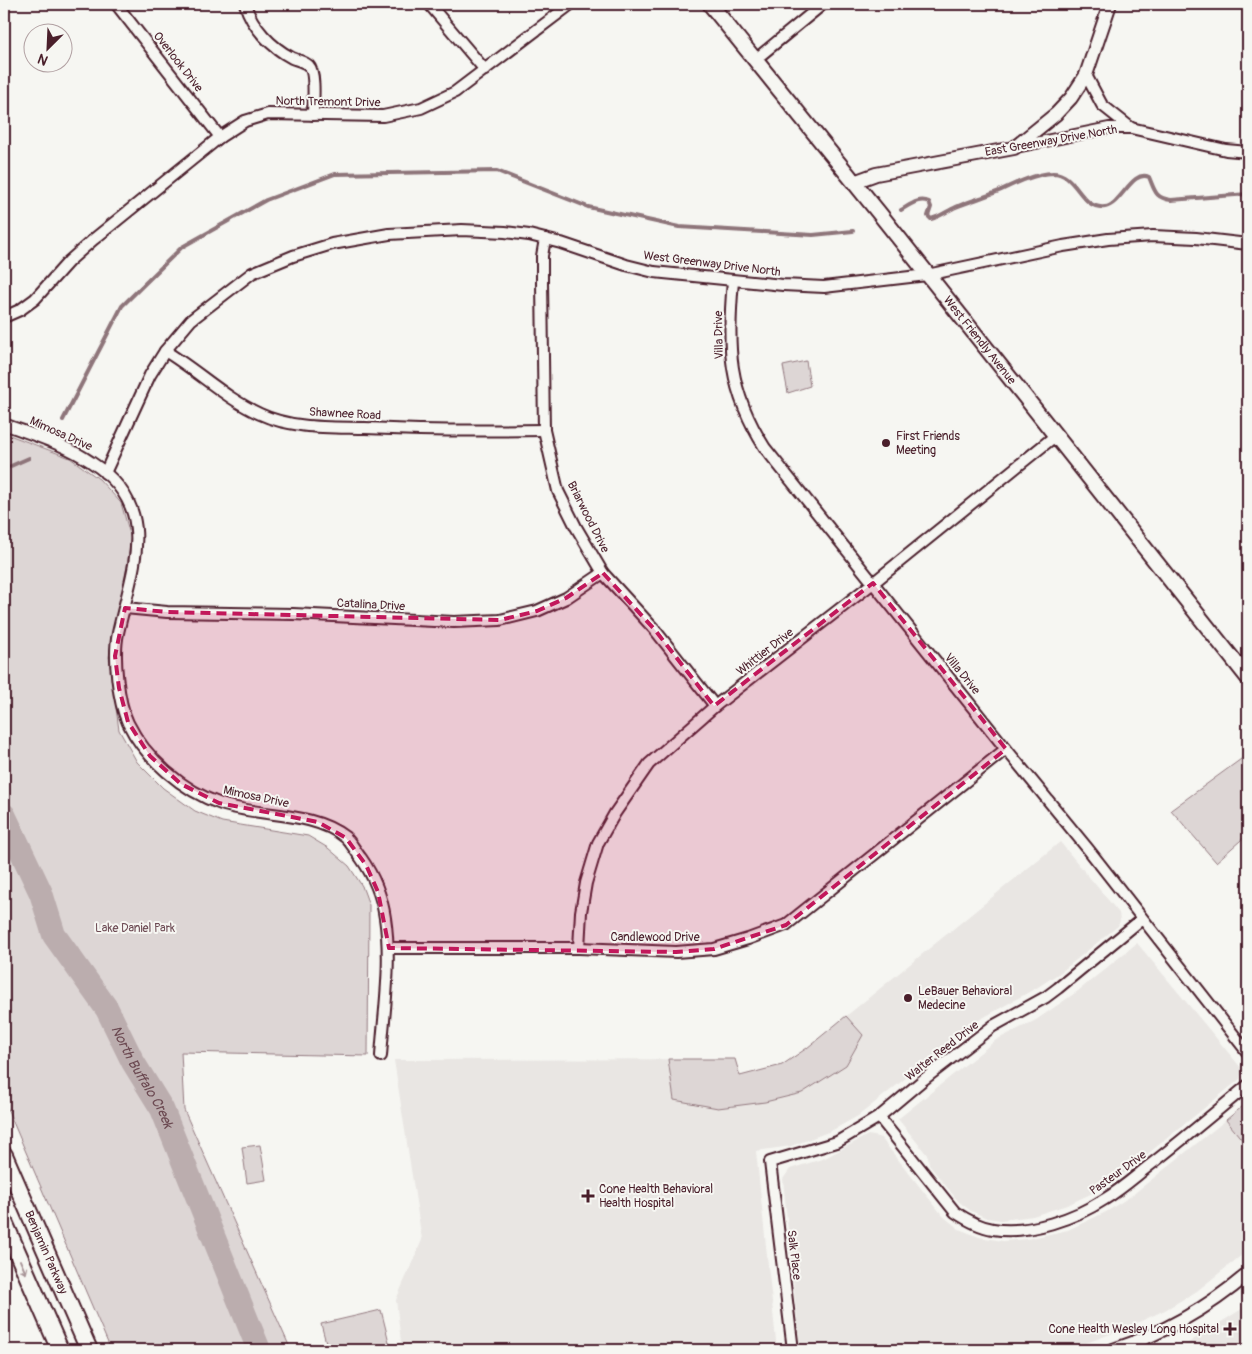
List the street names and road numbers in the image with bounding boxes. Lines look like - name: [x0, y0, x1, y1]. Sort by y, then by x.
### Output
- street label: Overlook Drive: [150, 29, 206, 95]
- street label: North Tremont Drive: [275, 94, 381, 110]
- street label: East Greenway Drive North: [984, 122, 1119, 160]
- street label: West Greenway Drive North: [642, 248, 782, 280]
- street label: West Friendly Avenue: [940, 293, 1020, 387]
- street label: Villa Drive: [711, 310, 727, 360]
- street label: Shawnee Road: [308, 405, 382, 423]
- street label: Mimosa Drive: [27, 414, 95, 454]
- street label: Briarwood Drive: [564, 479, 612, 555]
- street label: Catalina Drive: [336, 596, 406, 614]
- street label: Whittier Drive: [733, 625, 797, 679]
- street label: Villa Drive: [941, 650, 983, 698]
- street label: Mimosa Drive: [222, 783, 290, 811]
- street label: Candlewood Drive: [610, 930, 700, 945]
- street label: Walter Reed Drive: [902, 1018, 982, 1084]
- street label: Pasteur Drive: [1087, 1147, 1149, 1199]
- street label: Benjamin Parkway: [22, 1208, 71, 1296]
- street label: Salk Place: [784, 1229, 805, 1281]

